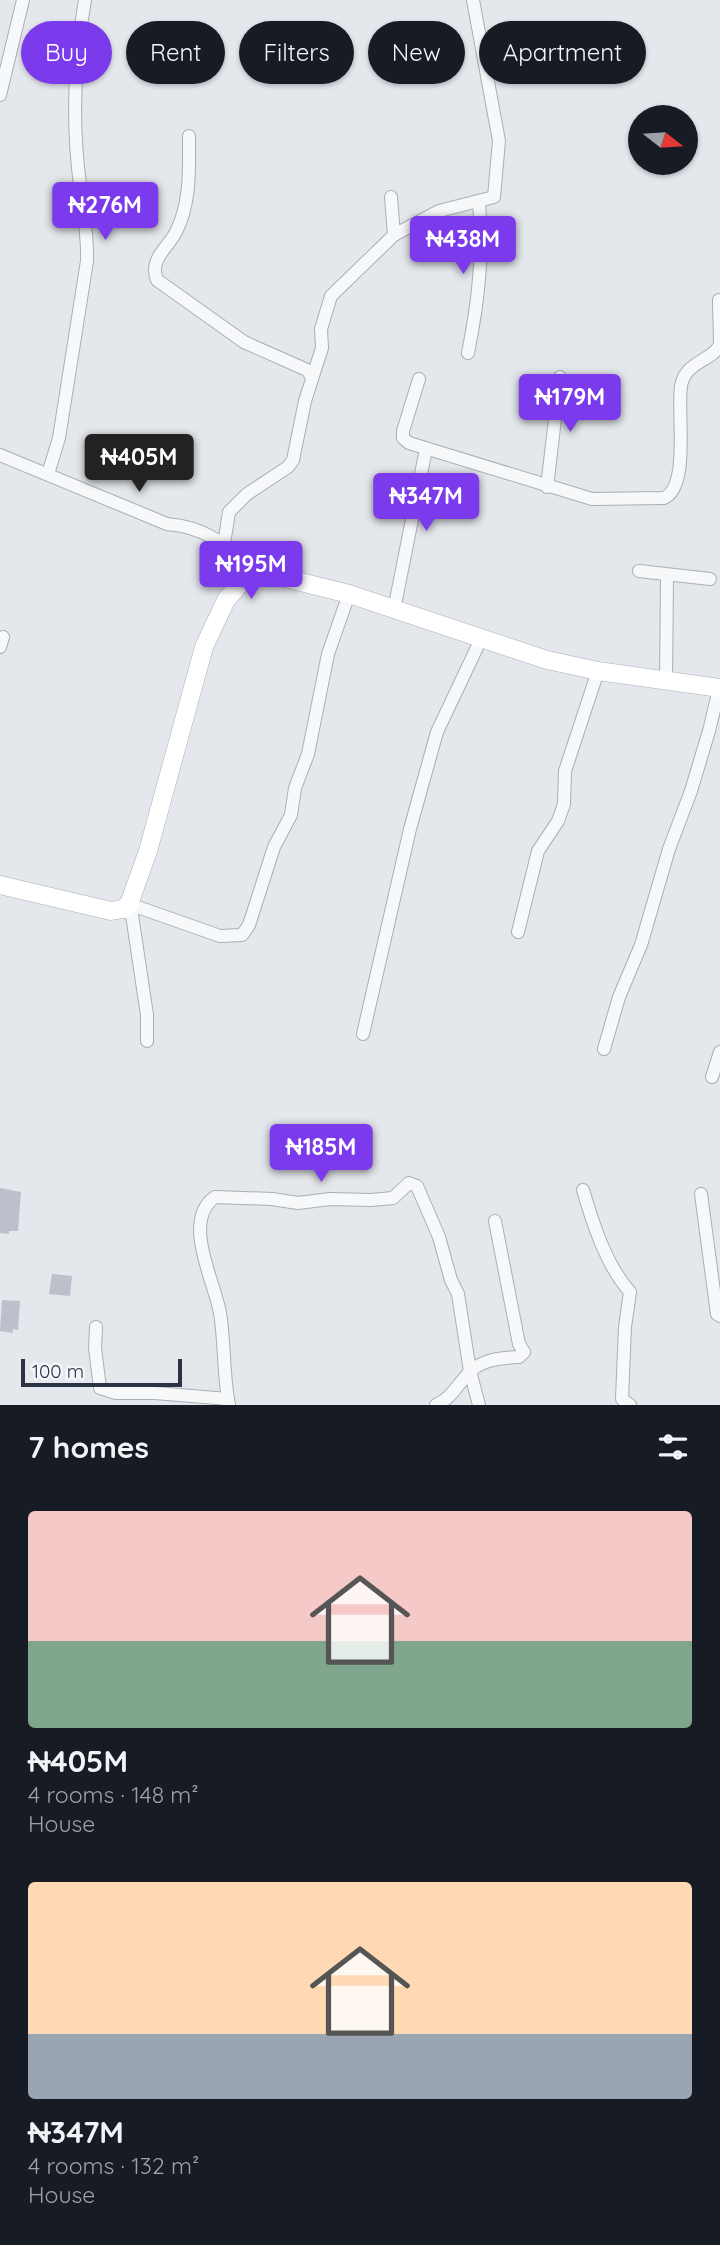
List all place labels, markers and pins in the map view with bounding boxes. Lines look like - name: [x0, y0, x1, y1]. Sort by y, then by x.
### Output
- pin: ₦276M: [56, 182, 154, 242]
- pin: ₦438M: [414, 216, 512, 276]
- pin: ₦179M: [521, 374, 619, 434]
- pin: ₦405M: [90, 434, 188, 494]
- pin: ₦347M: [377, 474, 475, 533]
- pin: ₦195M: [202, 542, 300, 601]
- pin: ₦185M: [272, 1124, 370, 1184]

